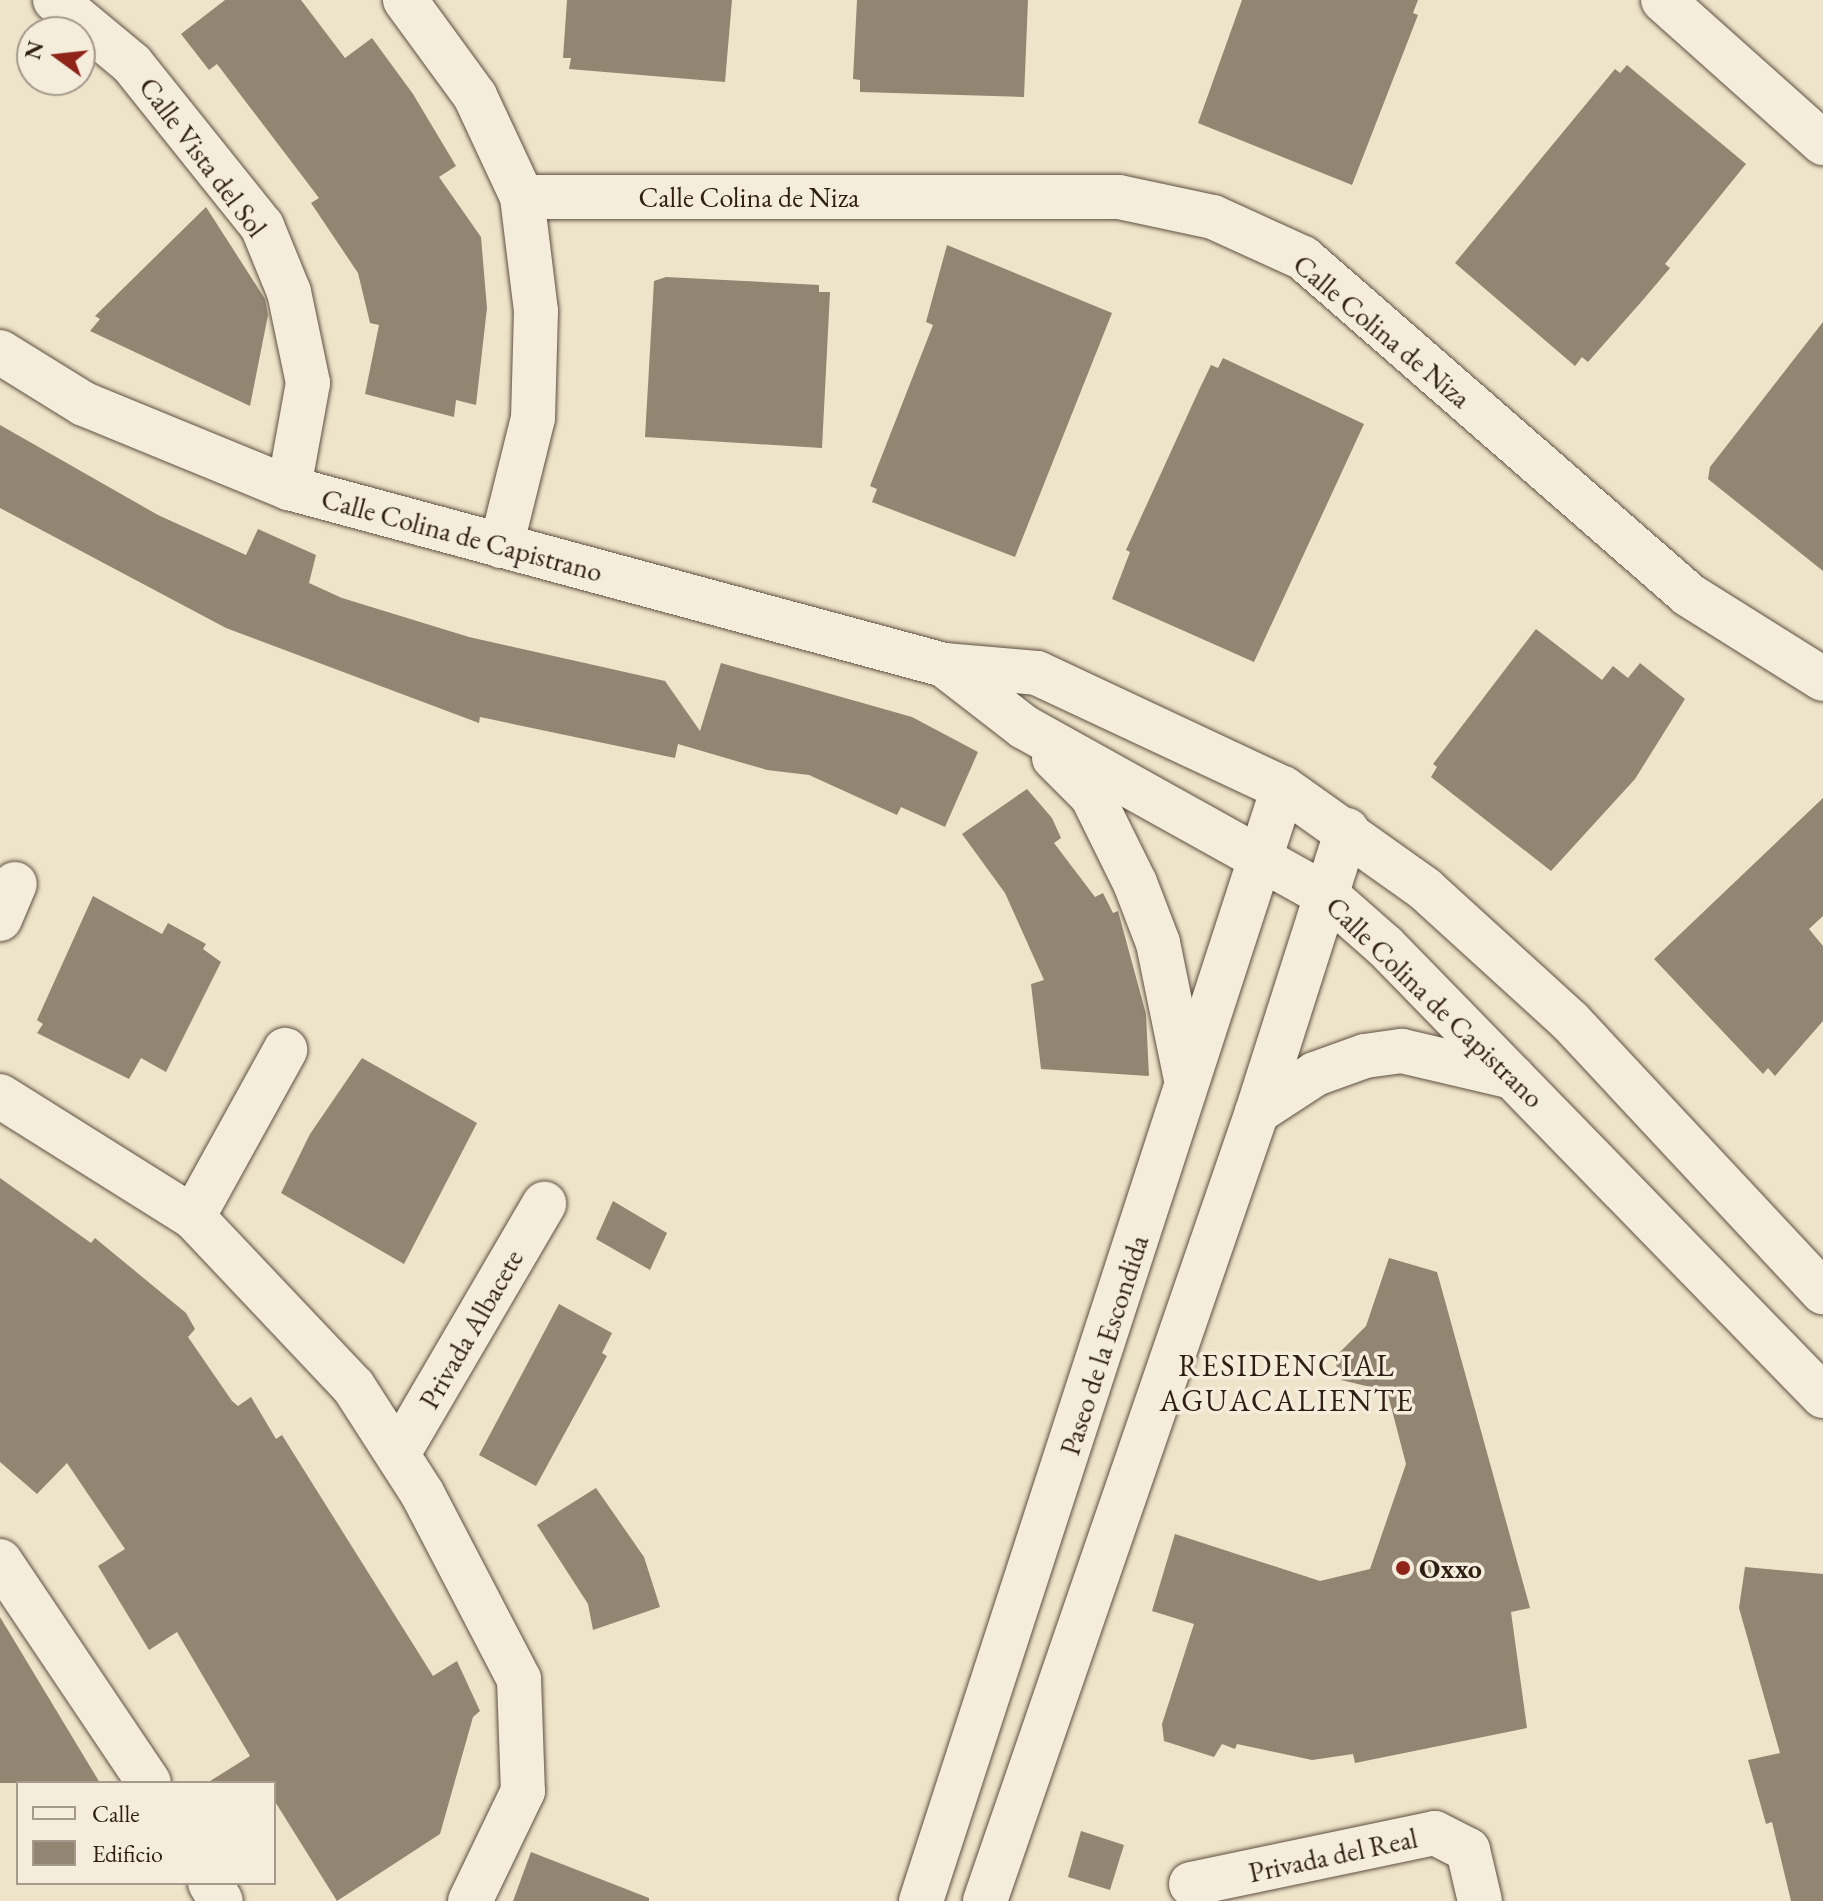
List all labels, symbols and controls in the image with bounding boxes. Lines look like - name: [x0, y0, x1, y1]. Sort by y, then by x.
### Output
- north arrow: [16, 16, 96, 96]
- text: N: [18, 38, 51, 63]
- street label: Calle Vista del Sol: [132, 70, 274, 244]
- street label: Calle Colina de Niza: [639, 180, 859, 214]
- street label: Calle Colina de Niza: [1287, 247, 1477, 415]
- street label: Calle Colina de Capistrano: [318, 481, 606, 589]
- street label: Calle Colina de Capistrano: [1319, 889, 1551, 1115]
- street label: Paseo de la Escondida: [1053, 1231, 1155, 1459]
- street label: Privada Albacete: [412, 1243, 530, 1415]
- district label: RESIDENCIAL AGUACALIENTE: [1159, 1348, 1415, 1418]
- place label: Oxxo: [1419, 1551, 1482, 1585]
- marker: Oxxo: [1394, 1559, 1412, 1577]
- legend: [16, 1781, 276, 1885]
- text: Calle: [92, 1798, 140, 1829]
- street label: Privada del Real: [1245, 1821, 1421, 1889]
- text: Edificio: [92, 1838, 163, 1869]

